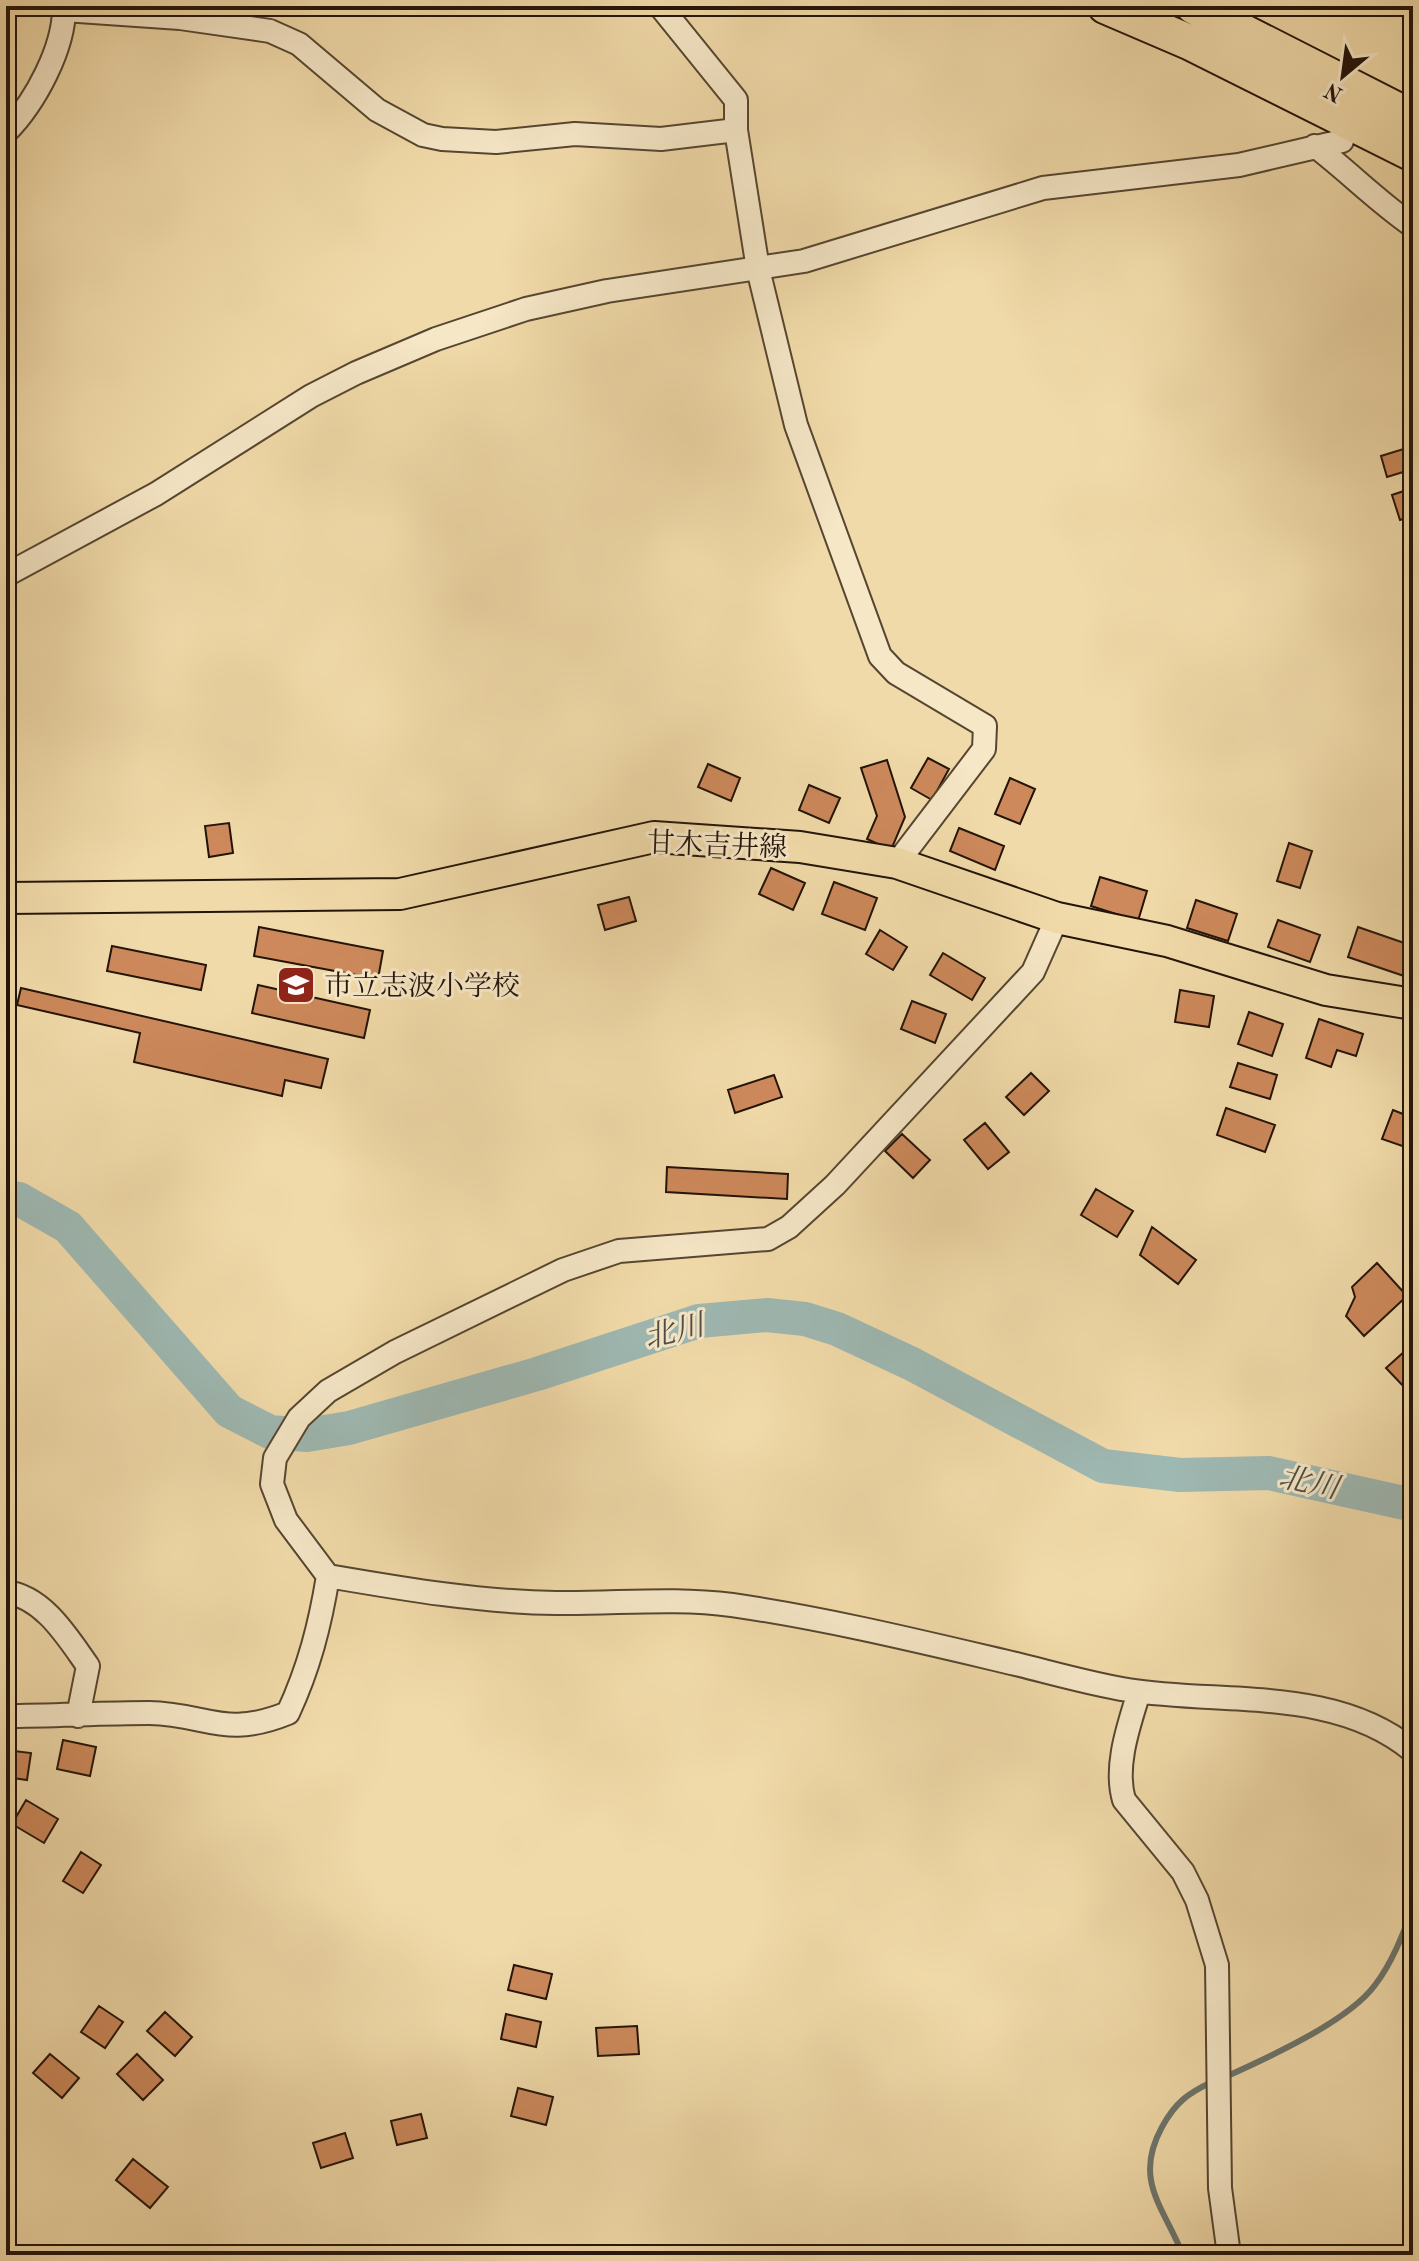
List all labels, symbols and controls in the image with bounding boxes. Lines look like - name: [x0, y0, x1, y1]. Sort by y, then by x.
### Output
- north arrow: [1303, 36, 1383, 116]
- text: N: [1321, 78, 1347, 105]
- street label: 甘木吉井線: [646, 828, 787, 863]
- school or university icon: 市立志波小学校: [275, 964, 317, 1006]
- place label: 市立志波小学校: [324, 971, 520, 1002]
- water label: 北川: [641, 1308, 710, 1355]
- water label: 北川: [1276, 1461, 1344, 1505]

